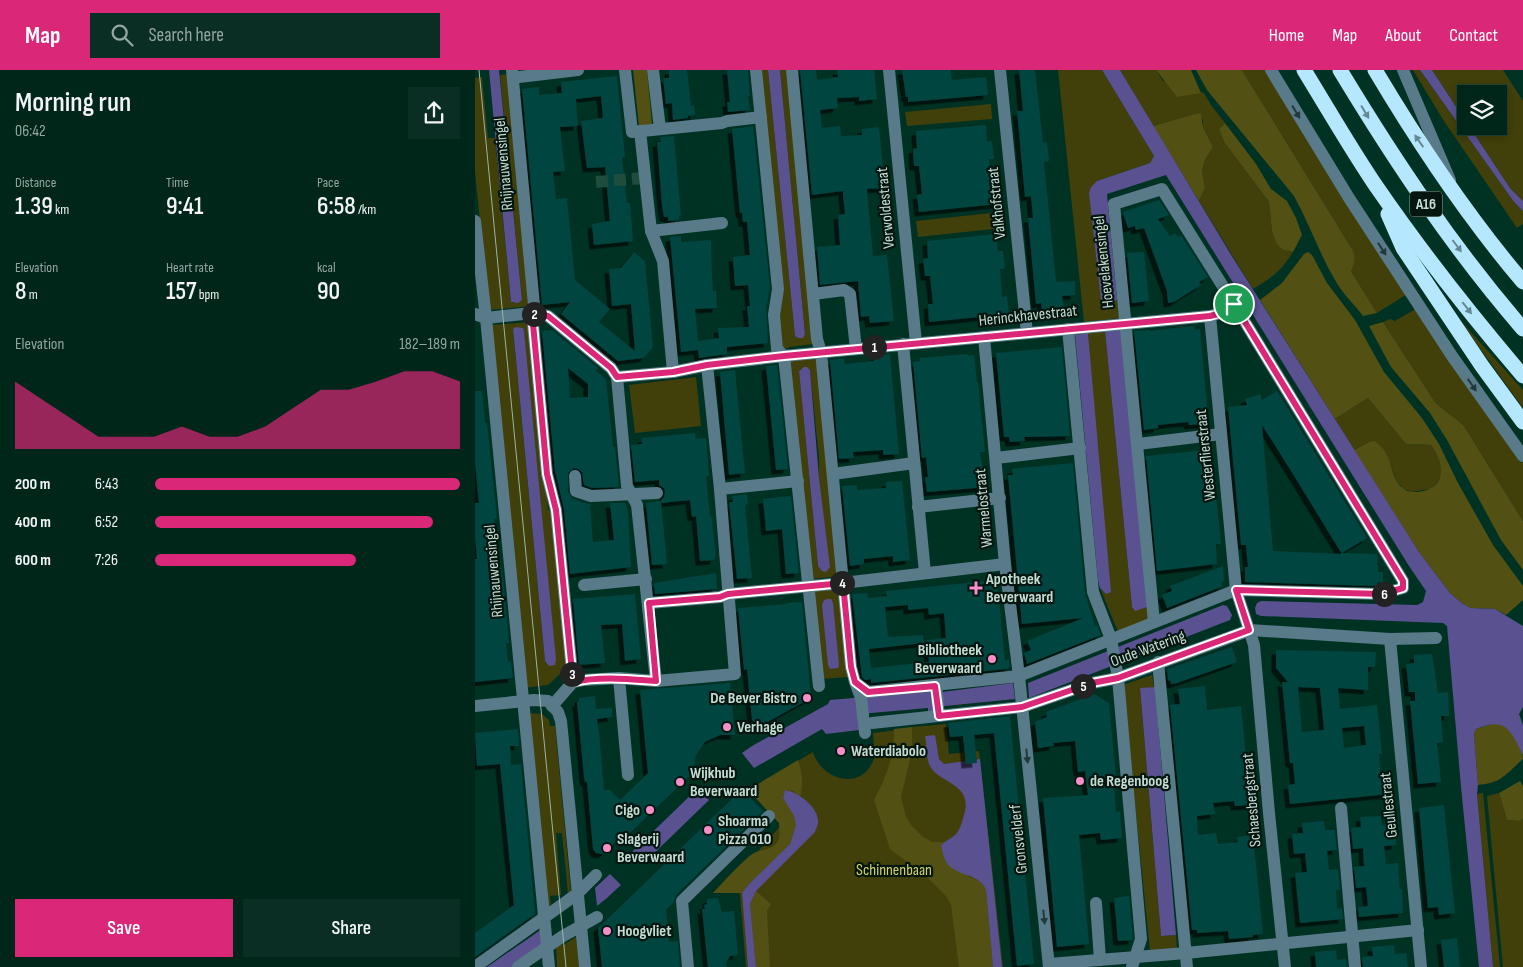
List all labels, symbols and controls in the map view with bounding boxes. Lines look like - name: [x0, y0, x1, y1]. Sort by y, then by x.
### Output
- search box: [90, 13, 440, 58]
- text: Map: [25, 21, 60, 50]
- icon: search: [108, 21, 136, 49]
- text: Search here: [148, 24, 224, 47]
- text: Home: [1269, 25, 1304, 46]
- text: Map: [1332, 25, 1357, 46]
- text: About: [1385, 25, 1421, 46]
- text: Contact: [1449, 25, 1498, 46]
- map controls: [1457, 85, 1507, 135]
- button: layers: [1457, 85, 1507, 135]
- text: Morning run: [15, 86, 131, 119]
- button: share: [408, 87, 460, 139]
- one-way arrow: [1291, 105, 1300, 118]
- one-way arrow: [1361, 105, 1370, 118]
- street label: Rhijnauwensingel: [490, 117, 518, 211]
- text: 06:42: [15, 122, 46, 141]
- one-way arrow: [1414, 134, 1424, 148]
- street label: Verwoldestraat: [873, 166, 899, 250]
- street label: Valkhofstraat: [984, 166, 1010, 240]
- text: Distance: [15, 174, 56, 191]
- text: Time: [166, 174, 189, 191]
- text: Pace: [317, 174, 339, 191]
- text: 1.39: [15, 191, 53, 222]
- text: 9:41: [166, 191, 203, 222]
- text: 6:58: [317, 191, 356, 222]
- road number: A16: [1410, 192, 1442, 216]
- text: km: [53, 201, 69, 218]
- text: /km: [356, 201, 376, 218]
- street label: Hoevelakensingel: [1090, 215, 1118, 309]
- one-way arrow: [1451, 239, 1462, 252]
- one-way arrow: [1377, 243, 1387, 256]
- text: Elevation: [15, 259, 58, 276]
- text: Heart rate: [166, 259, 214, 276]
- text: kcal: [317, 259, 336, 276]
- text: 8: [15, 276, 26, 307]
- text: 157: [166, 276, 196, 307]
- text: 90: [317, 276, 340, 307]
- pin: [1213, 283, 1255, 325]
- text: m: [26, 286, 38, 303]
- text: bpm: [196, 286, 219, 303]
- icon: arrive: [1220, 290, 1248, 318]
- street label: Herinckhavestraat: [978, 301, 1078, 331]
- pin: 2: [521, 302, 547, 326]
- one-way arrow: [1461, 302, 1472, 315]
- text: 2: [531, 306, 538, 323]
- pin: 1: [861, 334, 887, 360]
- text: Elevation: [15, 335, 64, 354]
- text: 182–189 m: [399, 335, 460, 354]
- text: 1: [872, 339, 877, 356]
- one-way arrow: [1467, 378, 1477, 391]
- street label: Westerflierstraat: [1192, 408, 1220, 502]
- street label: Warmelostraat: [971, 468, 997, 548]
- text: 200 m: [15, 475, 50, 494]
- text: 6:43: [95, 475, 119, 494]
- text: 400 m: [15, 513, 51, 532]
- text: 6:52: [95, 513, 118, 532]
- street label: Rhijnauwensingel: [480, 524, 508, 618]
- text: 600 m: [15, 551, 51, 570]
- text: 7:26: [95, 551, 118, 570]
- pin: 4: [829, 570, 855, 596]
- place label: Apotheek Beverwaard: [985, 570, 1053, 607]
- text: 4: [839, 575, 846, 592]
- marker: Apotheek Beverwaard: [970, 582, 982, 594]
- pin: 6: [1371, 582, 1397, 606]
- text: 6: [1381, 586, 1388, 603]
- street label: Oude Watering: [1108, 627, 1188, 671]
- place label: Bibliotheek Beverwaard: [915, 641, 982, 678]
- marker: Bibliotheek Beverwaard: [986, 653, 998, 665]
- pin: 3: [559, 662, 585, 686]
- text: 3: [569, 666, 576, 683]
- pin: 5: [1071, 674, 1095, 698]
- text: 5: [1080, 678, 1087, 695]
- place label: De Bever Bistro: [710, 689, 797, 708]
- marker: De Bever Bistro: [801, 692, 813, 704]
- place label: Verhage: [737, 718, 783, 737]
- marker: Verhage: [721, 721, 733, 733]
- place label: Waterdiabolo: [851, 742, 926, 761]
- marker: Waterdiabolo: [835, 745, 847, 757]
- one-way arrow: [1023, 748, 1031, 764]
- street label: Schaesbergstraat: [1238, 752, 1266, 848]
- place label: Wijkhub Beverwaard: [690, 764, 757, 801]
- street label: Geullestraat: [1376, 771, 1402, 839]
- place label: de Regenboog: [1090, 772, 1169, 791]
- marker: de Regenboog: [1074, 775, 1086, 787]
- marker: Wijkhub Beverwaard: [674, 776, 686, 788]
- place label: Cigo: [615, 801, 640, 820]
- street label: Gronsvelderf: [1006, 803, 1032, 875]
- marker: Cigo: [644, 804, 656, 816]
- place label: Shoarma Pizza 010: [718, 812, 771, 849]
- marker: Shoarma Pizza 010: [702, 824, 714, 836]
- place label: Slagerij Beverwaard: [617, 830, 684, 867]
- marker: Slagerij Beverwaard: [601, 842, 613, 854]
- park label: Schinnenbaan: [856, 861, 932, 880]
- button: Save: [15, 899, 233, 957]
- button: Share: [243, 899, 460, 957]
- one-way arrow: [1040, 910, 1048, 926]
- place label: Hoogvliet: [617, 922, 671, 941]
- marker: Hoogvliet: [601, 925, 613, 937]

